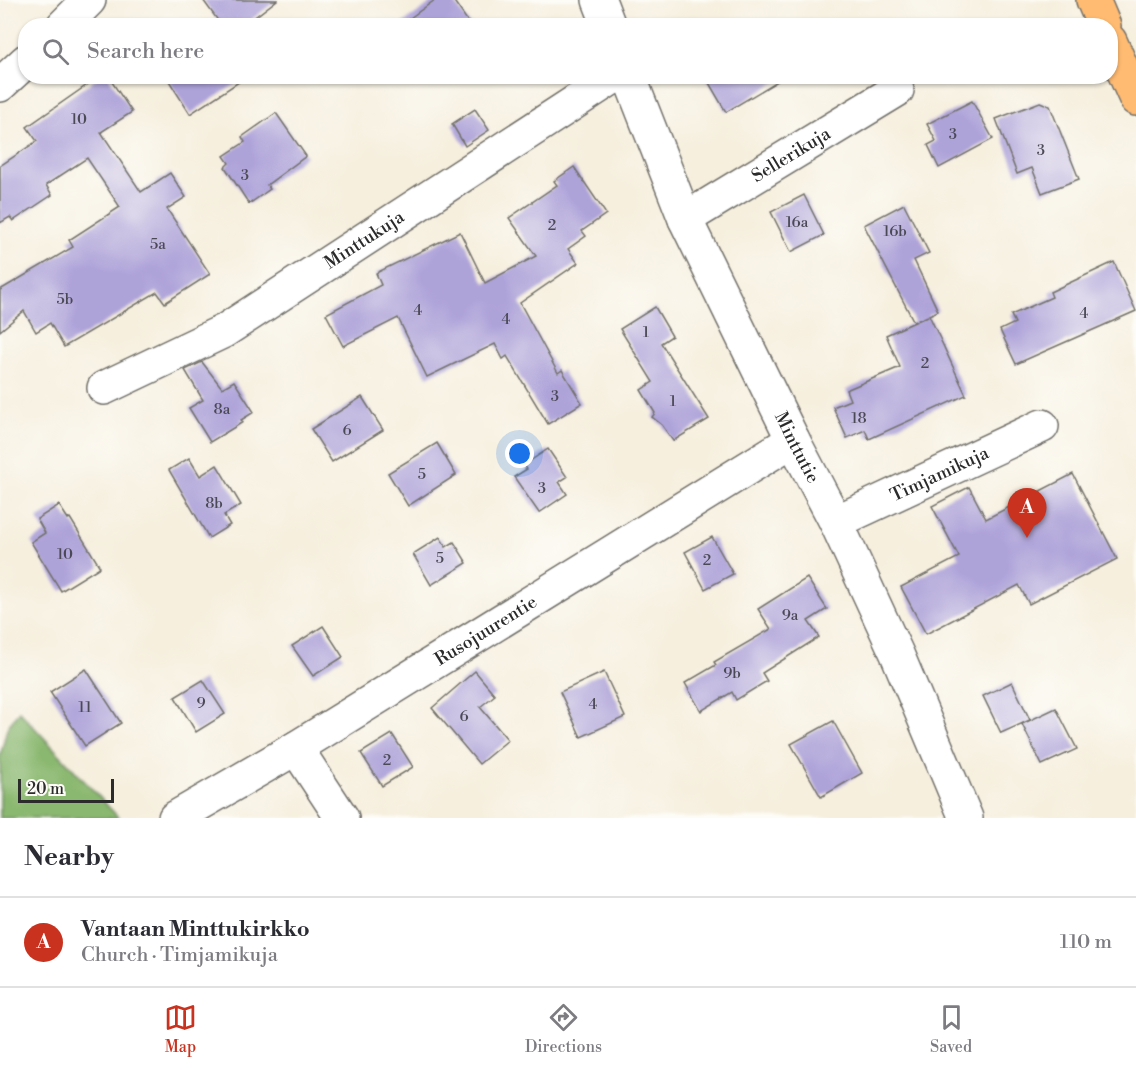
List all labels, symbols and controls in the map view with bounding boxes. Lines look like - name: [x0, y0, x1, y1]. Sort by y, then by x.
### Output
- search box: [18, 18, 1118, 84]
- icon: search: [39, 35, 72, 68]
- text: Search here: [87, 38, 204, 65]
- house number: 10: [71, 110, 87, 129]
- street label: Sellerikuja: [747, 121, 835, 187]
- house number: 3: [949, 125, 957, 144]
- house number: 3: [1037, 141, 1045, 160]
- house number: 3: [241, 166, 249, 185]
- street label: Minttukuja: [320, 205, 409, 274]
- house number: 16a: [786, 213, 809, 232]
- house number: 2: [548, 216, 556, 235]
- house number: 16b: [883, 222, 907, 241]
- house number: 5a: [150, 235, 166, 254]
- house number: 5b: [57, 290, 73, 309]
- house number: 4: [414, 301, 423, 320]
- house number: 4: [1080, 304, 1089, 323]
- house number: 4: [502, 310, 511, 329]
- house number: 1: [643, 323, 650, 342]
- house number: 2: [921, 354, 929, 373]
- house number: 3: [551, 387, 559, 406]
- house number: 1: [670, 392, 677, 411]
- house number: 8a: [214, 400, 231, 419]
- street label: Minttutie: [769, 408, 825, 487]
- house number: 18: [851, 409, 867, 428]
- house number: 6: [342, 421, 352, 440]
- your location: [505, 439, 534, 468]
- street label: Timjamikuja: [886, 441, 993, 507]
- house number: 5: [418, 465, 426, 484]
- house number: 3: [538, 479, 546, 498]
- pin: A: [1008, 488, 1046, 538]
- house number: 8b: [205, 494, 223, 513]
- house number: 10: [57, 545, 73, 564]
- house number: 5: [436, 549, 444, 568]
- house number: 2: [703, 551, 711, 570]
- street label: Rusojuurentie: [430, 590, 541, 671]
- house number: 9a: [782, 606, 799, 625]
- house number: 9b: [723, 664, 741, 683]
- house number: 9: [196, 694, 206, 713]
- house number: 4: [589, 695, 598, 714]
- house number: 11: [78, 698, 92, 717]
- house number: 6: [459, 707, 469, 726]
- house number: 2: [383, 751, 391, 770]
- scale bar: [18, 776, 114, 804]
- text: 20 m: [27, 779, 64, 799]
- text: Nearby: [24, 841, 114, 873]
- text: Vantaan Minttukirkko: [81, 916, 310, 943]
- text: A: [36, 930, 51, 955]
- text: 110 m: [1060, 930, 1112, 955]
- text: Church · Timjamikuja: [81, 943, 278, 968]
- tab: Map: [164, 1001, 197, 1057]
- tab: Directions: [525, 1001, 602, 1057]
- tab: Saved: [930, 1001, 972, 1057]

